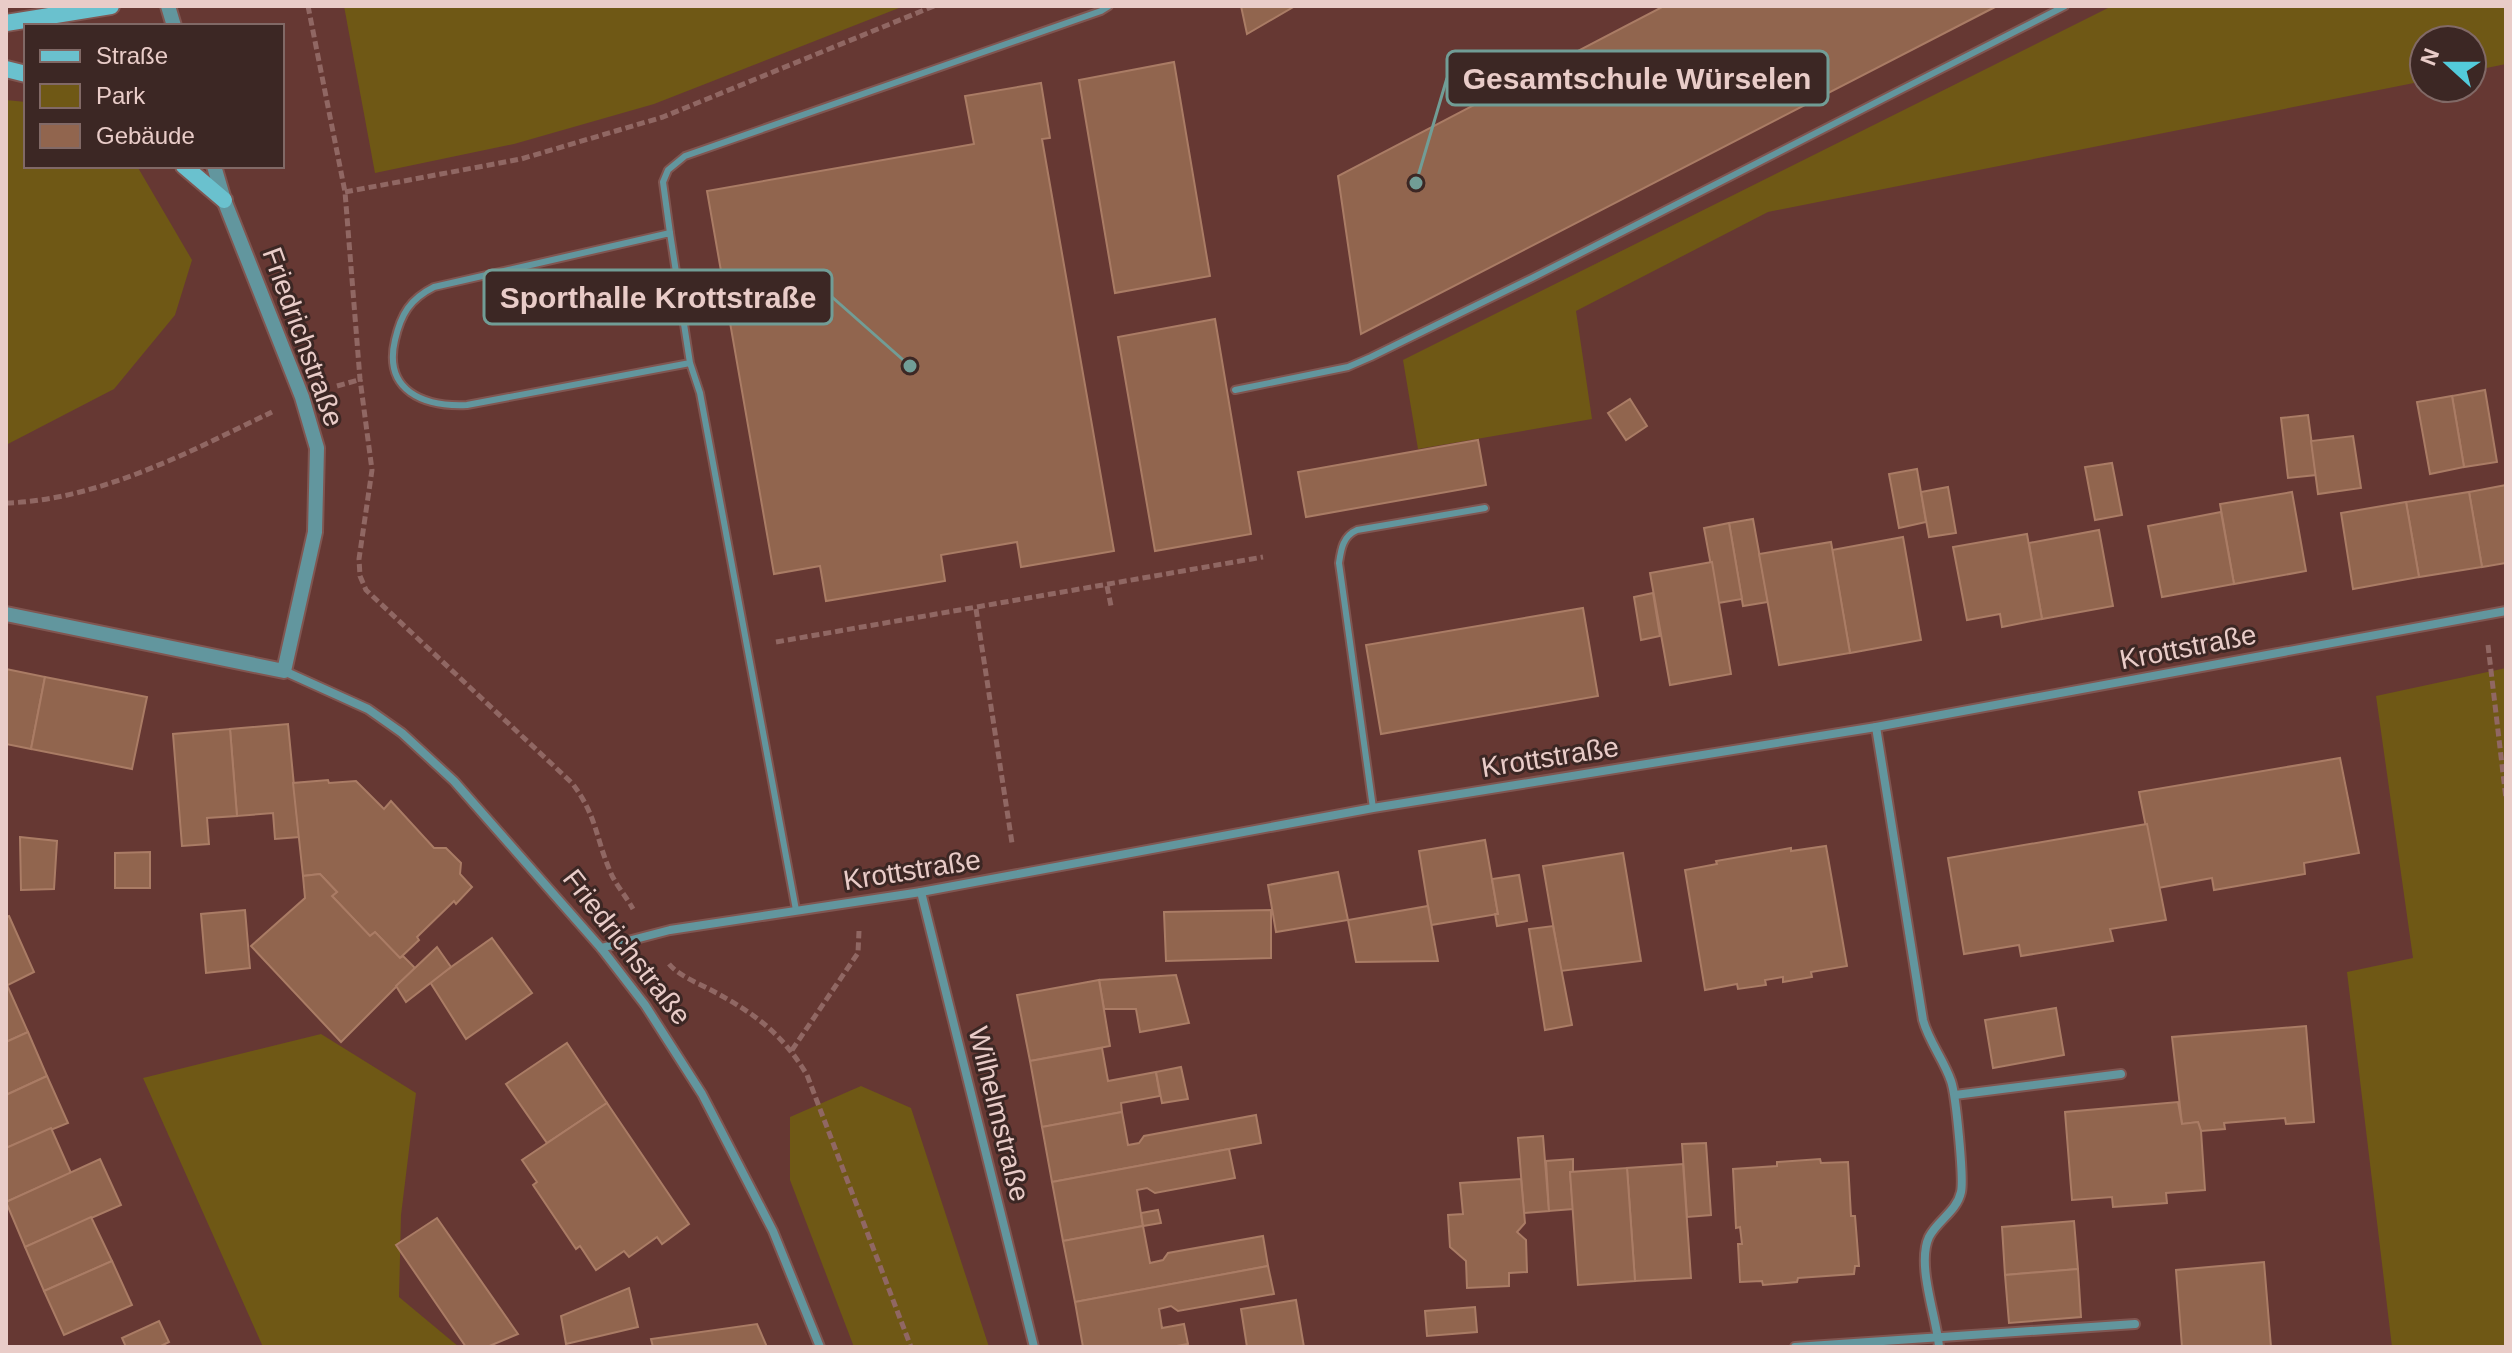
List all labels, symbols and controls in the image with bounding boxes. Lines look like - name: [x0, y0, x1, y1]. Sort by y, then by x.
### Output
- legend: [24, 24, 284, 168]
- north arrow: [2408, 24, 2488, 104]
- text: Straße: [96, 42, 168, 69]
- text: N: [2415, 45, 2444, 69]
- callout: Gesamtschule Würselen: [1447, 51, 1828, 105]
- text: Gesamtschule Würselen: [1463, 62, 1811, 95]
- text: Park: [96, 82, 146, 109]
- text: Gebäude: [96, 122, 195, 149]
- street label: Friedrichstraße: [256, 243, 350, 431]
- callout: Sporthalle Krottstraße: [484, 270, 832, 324]
- text: Sporthalle Krottstraße: [500, 281, 816, 314]
- street label: Krottstraße: [2117, 619, 2259, 675]
- street label: Krottstraße: [1479, 731, 1621, 783]
- street label: Krottstraße: [841, 844, 983, 896]
- street label: Friedrichstraße: [557, 863, 697, 1031]
- street label: Wilhelmstraße: [962, 1023, 1036, 1205]

